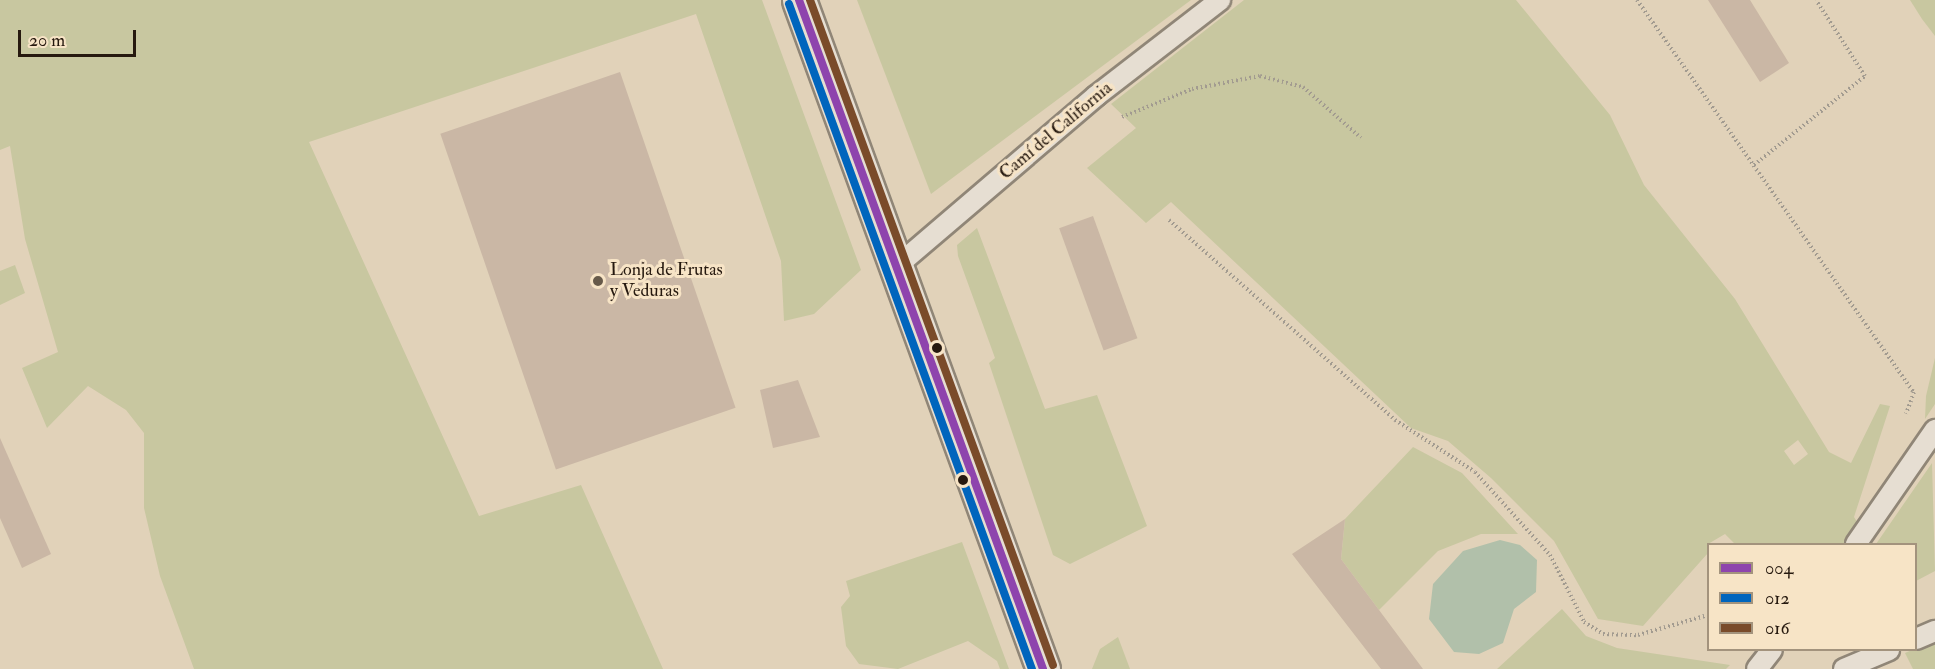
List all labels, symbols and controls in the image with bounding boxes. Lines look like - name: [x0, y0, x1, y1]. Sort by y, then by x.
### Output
- scale bar: [21, 18, 140, 56]
- text: 20 m: [29, 29, 65, 52]
- street label: Camí del California: [995, 78, 1117, 184]
- place label: Lonja de Frutas y Veduras: [610, 260, 723, 302]
- marker: Lonja de Frutas y Veduras: [591, 274, 605, 288]
- unlabelled marker: [931, 342, 943, 354]
- unlabelled marker: [957, 474, 969, 486]
- legend: [1707, 543, 1917, 651]
- text: 004: [1765, 557, 1793, 580]
- text: 012: [1765, 587, 1790, 610]
- text: 016: [1765, 617, 1790, 640]

